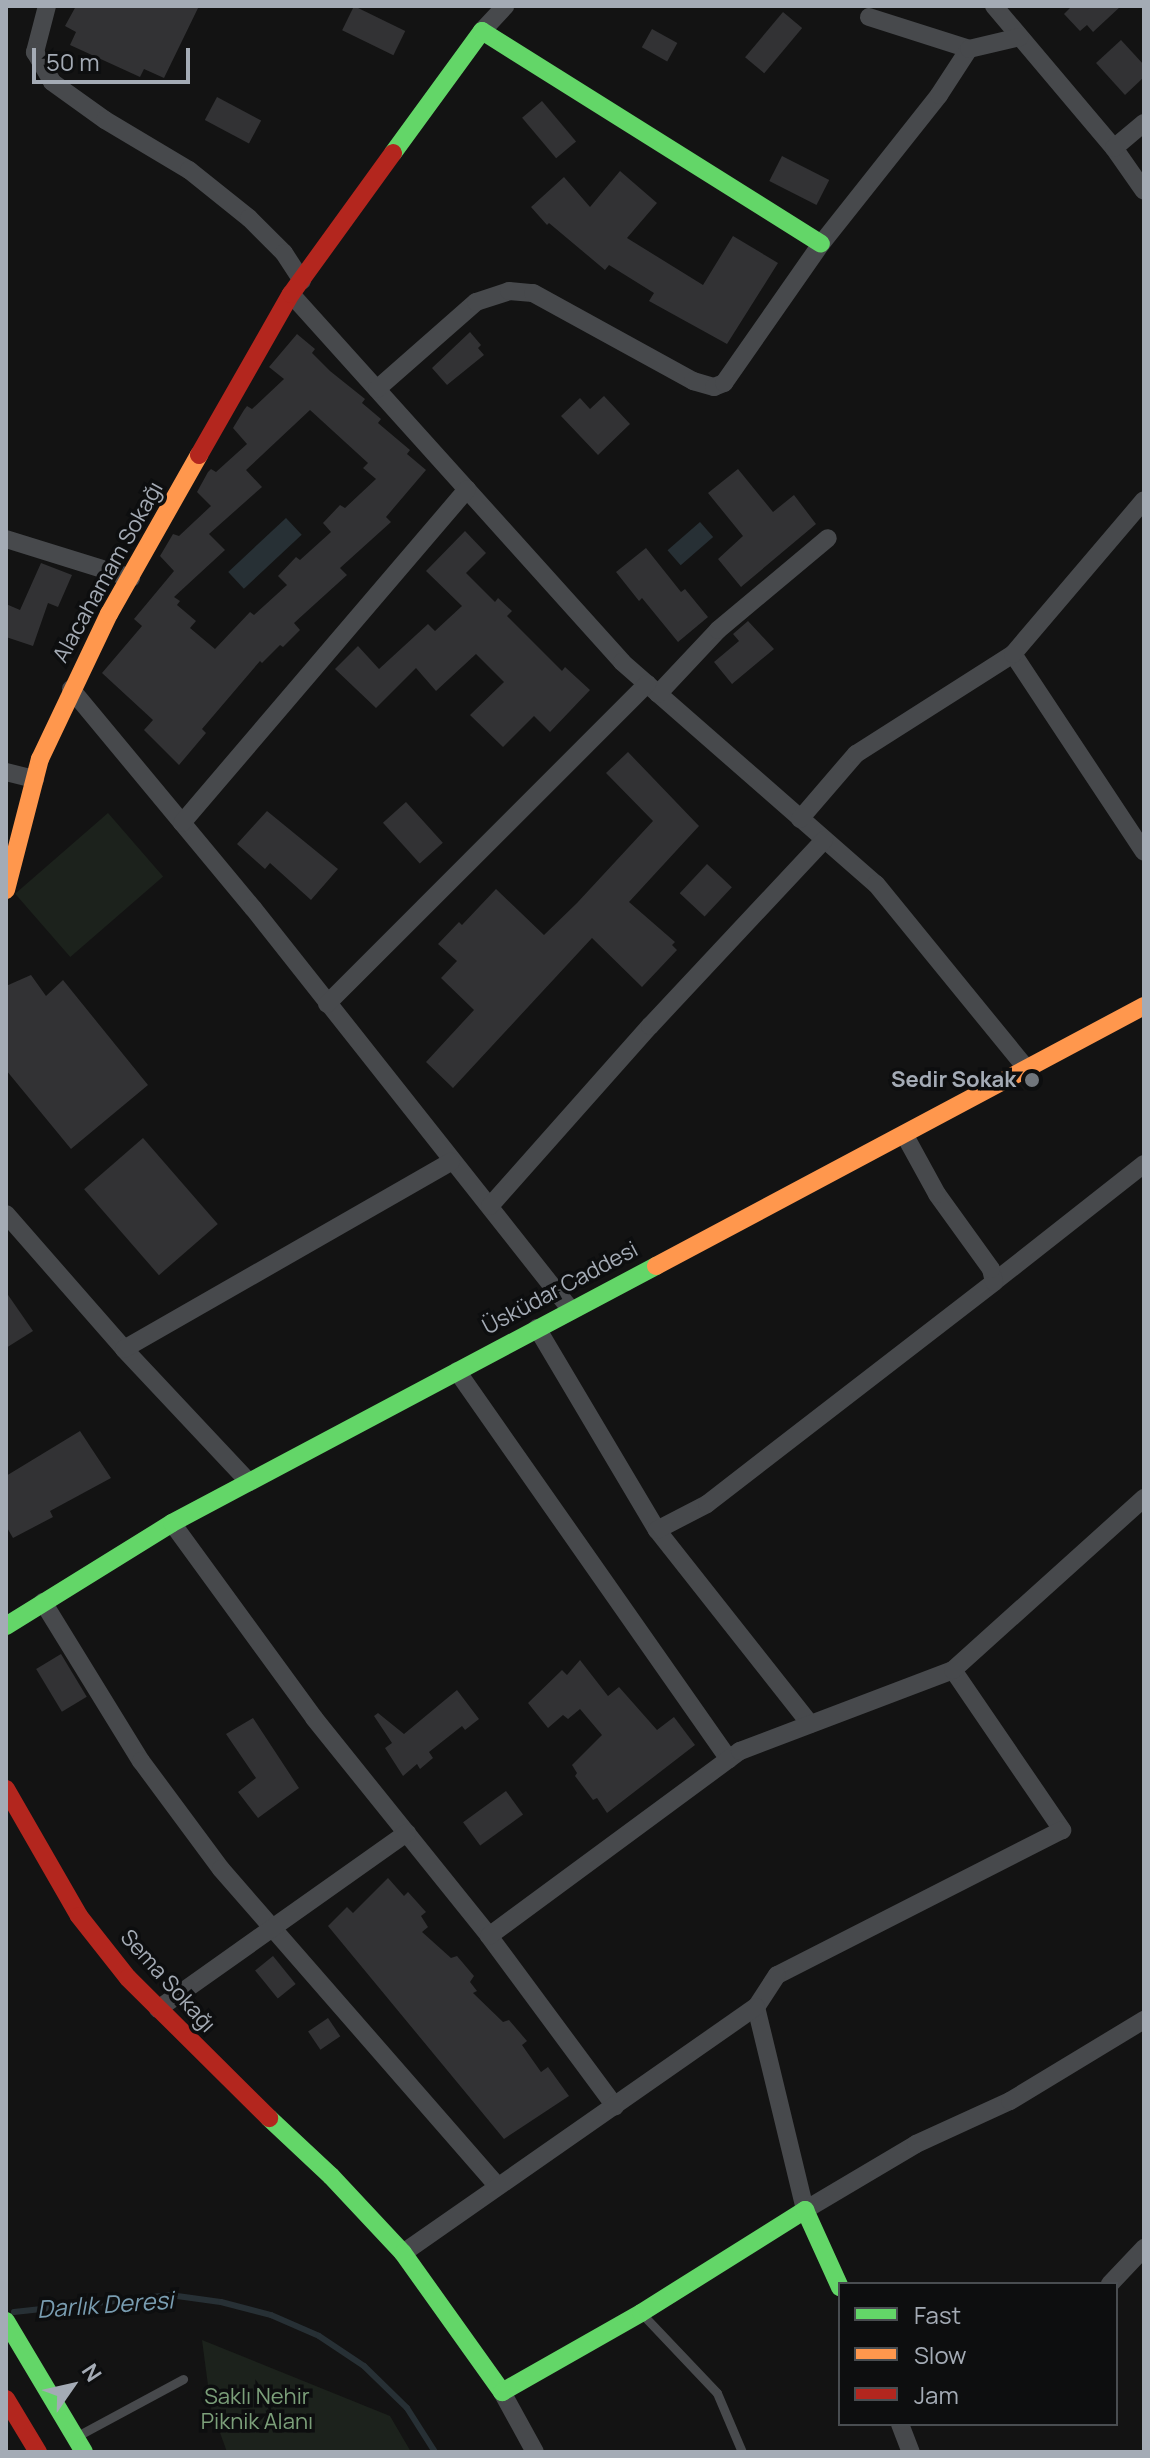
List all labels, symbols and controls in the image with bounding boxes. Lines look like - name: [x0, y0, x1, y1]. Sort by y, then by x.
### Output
- scale bar: [36, 32, 194, 82]
- text: 50 m: [46, 45, 100, 78]
- street label: Alacahamam Sokağı: [47, 477, 169, 667]
- place label: Sedir Sokak: [891, 1067, 1016, 1093]
- marker: Sedir Sokak: [1023, 1071, 1041, 1089]
- street label: Üsküdar Caddesi: [478, 1236, 642, 1340]
- street label: Sema Sokağı: [115, 1924, 221, 2038]
- legend: [838, 2282, 1118, 2426]
- water label: Darlık Deresi: [36, 2285, 174, 2323]
- text: Fast: [914, 2298, 961, 2331]
- text: Slow: [914, 2338, 967, 2371]
- north arrow: [32, 2346, 112, 2426]
- text: N: [75, 2358, 109, 2388]
- text: Jam: [914, 2378, 959, 2411]
- park label: Saklı Nehir Piknik Alanı: [201, 2383, 313, 2434]

